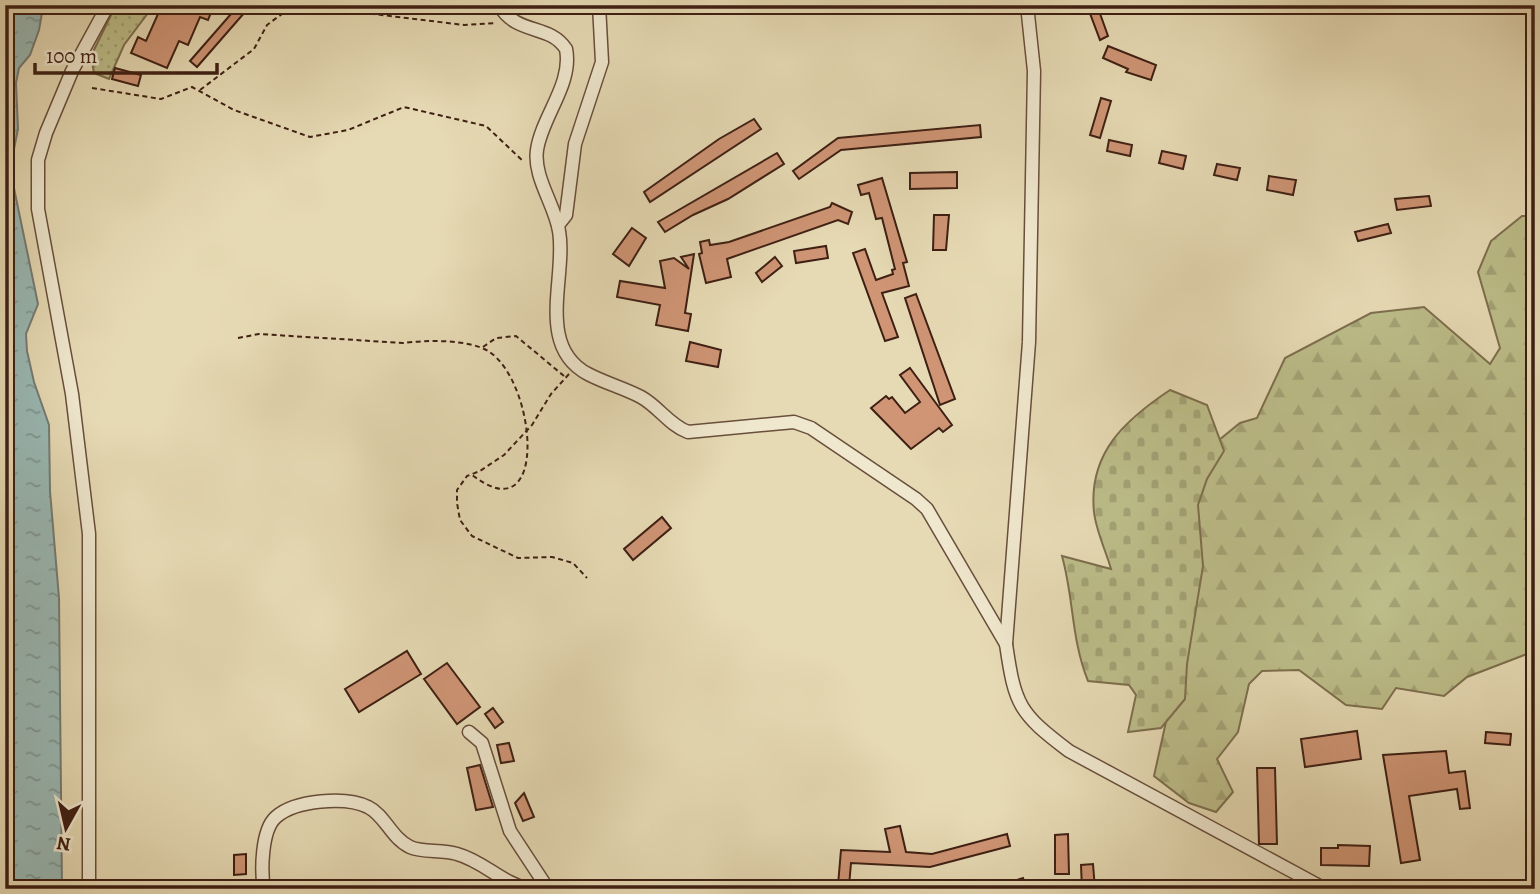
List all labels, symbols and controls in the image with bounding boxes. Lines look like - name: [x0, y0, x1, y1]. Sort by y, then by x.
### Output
- scale bar: [35, 32, 217, 76]
- text: 100 m: [46, 42, 97, 70]
- north arrow: [32, 792, 102, 862]
- text: N: [55, 830, 72, 858]

